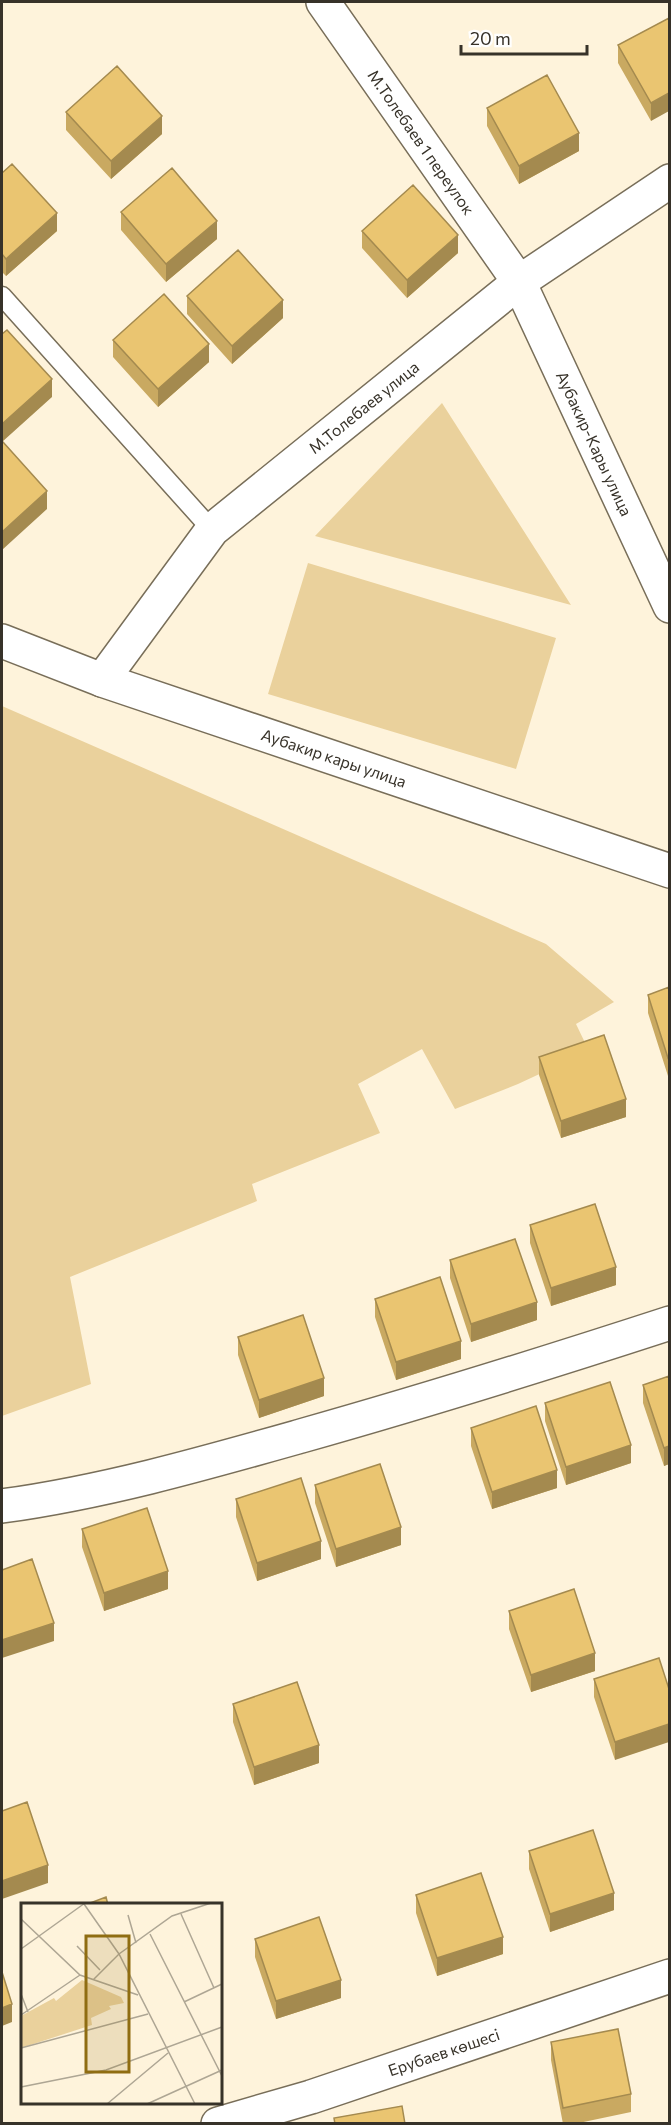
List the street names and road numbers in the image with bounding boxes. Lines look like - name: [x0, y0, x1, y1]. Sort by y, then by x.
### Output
- street label: М.Толебаев 1 переулок: [364, 66, 479, 218]
- street label: М.Толебаев улица: [305, 357, 422, 457]
- street label: Аубакир-Кары улица: [553, 368, 637, 519]
- street label: Аубакир кары улица: [259, 724, 409, 791]
- street label: Ерубаев көшесі: [385, 2024, 502, 2079]

